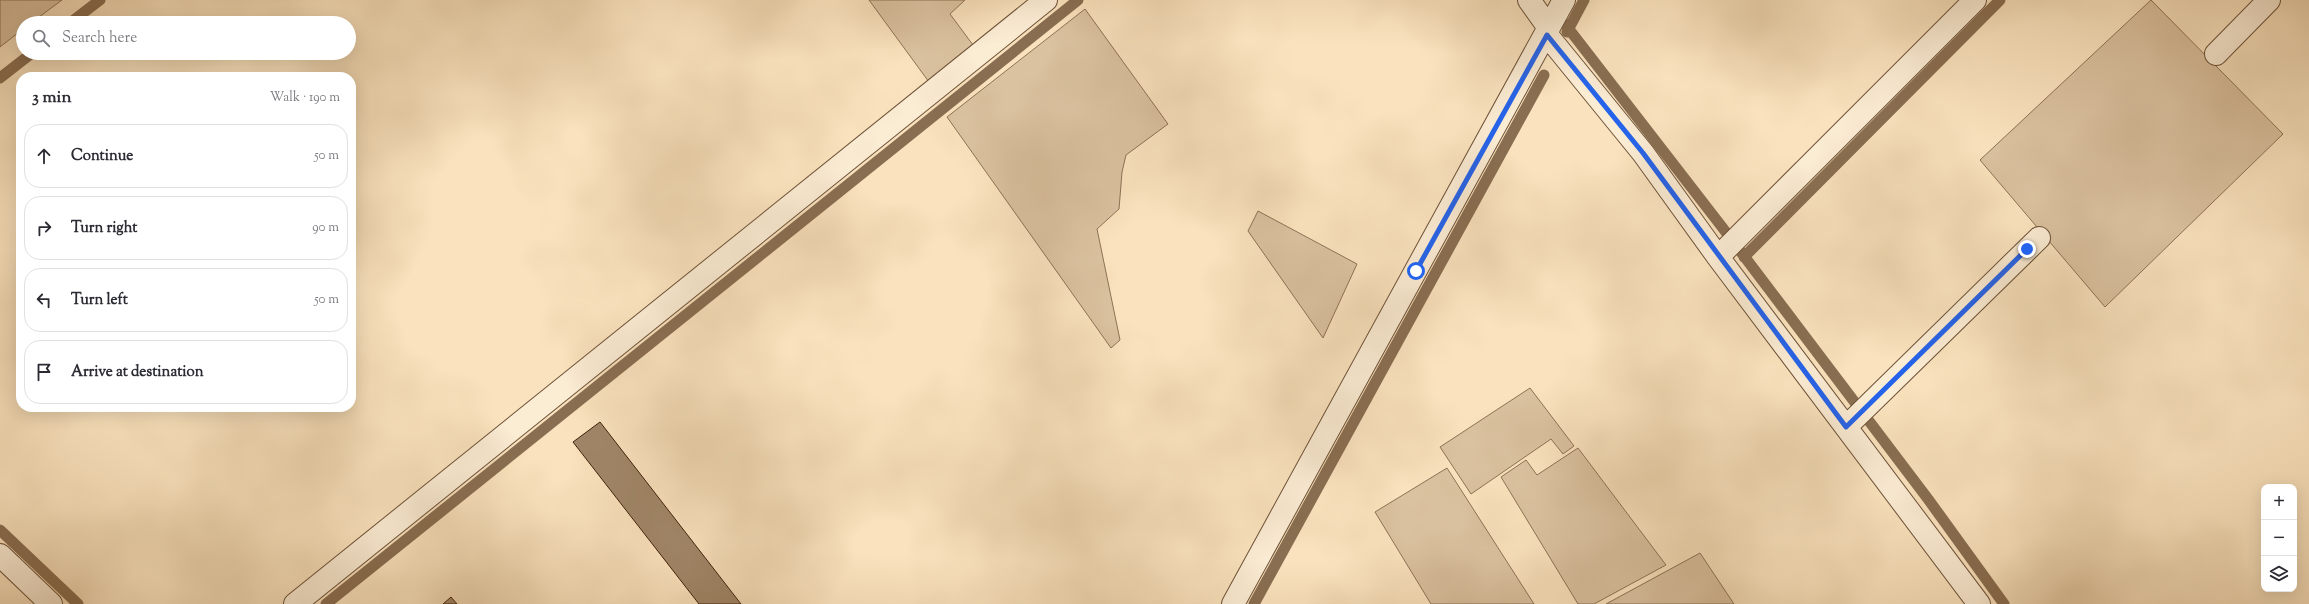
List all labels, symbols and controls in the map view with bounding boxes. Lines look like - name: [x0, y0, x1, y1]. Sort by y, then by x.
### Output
- search box: [16, 16, 356, 60]
- icon: search: [30, 27, 52, 49]
- text: Search here: [62, 28, 137, 49]
- text: 3 min: [32, 86, 71, 110]
- text: Walk · 190 m: [270, 89, 340, 107]
- icon: ahead: [33, 145, 55, 167]
- text: Continue: [71, 146, 133, 167]
- text: 50 m: [314, 147, 339, 165]
- icon: right: [33, 217, 55, 239]
- text: Turn right: [71, 218, 137, 239]
- text: 90 m: [312, 219, 339, 237]
- route end: [2018, 240, 2036, 258]
- route start: [1407, 262, 1425, 280]
- icon: left: [33, 289, 55, 311]
- text: Turn left: [71, 290, 128, 311]
- text: 50 m: [314, 291, 339, 309]
- icon: arrive: [33, 361, 55, 383]
- text: Arrive at destination: [71, 362, 204, 383]
- map controls: [2261, 484, 2297, 592]
- button: +: [2261, 484, 2297, 520]
- button: −: [2261, 520, 2297, 556]
- button: layers: [2261, 556, 2297, 592]

